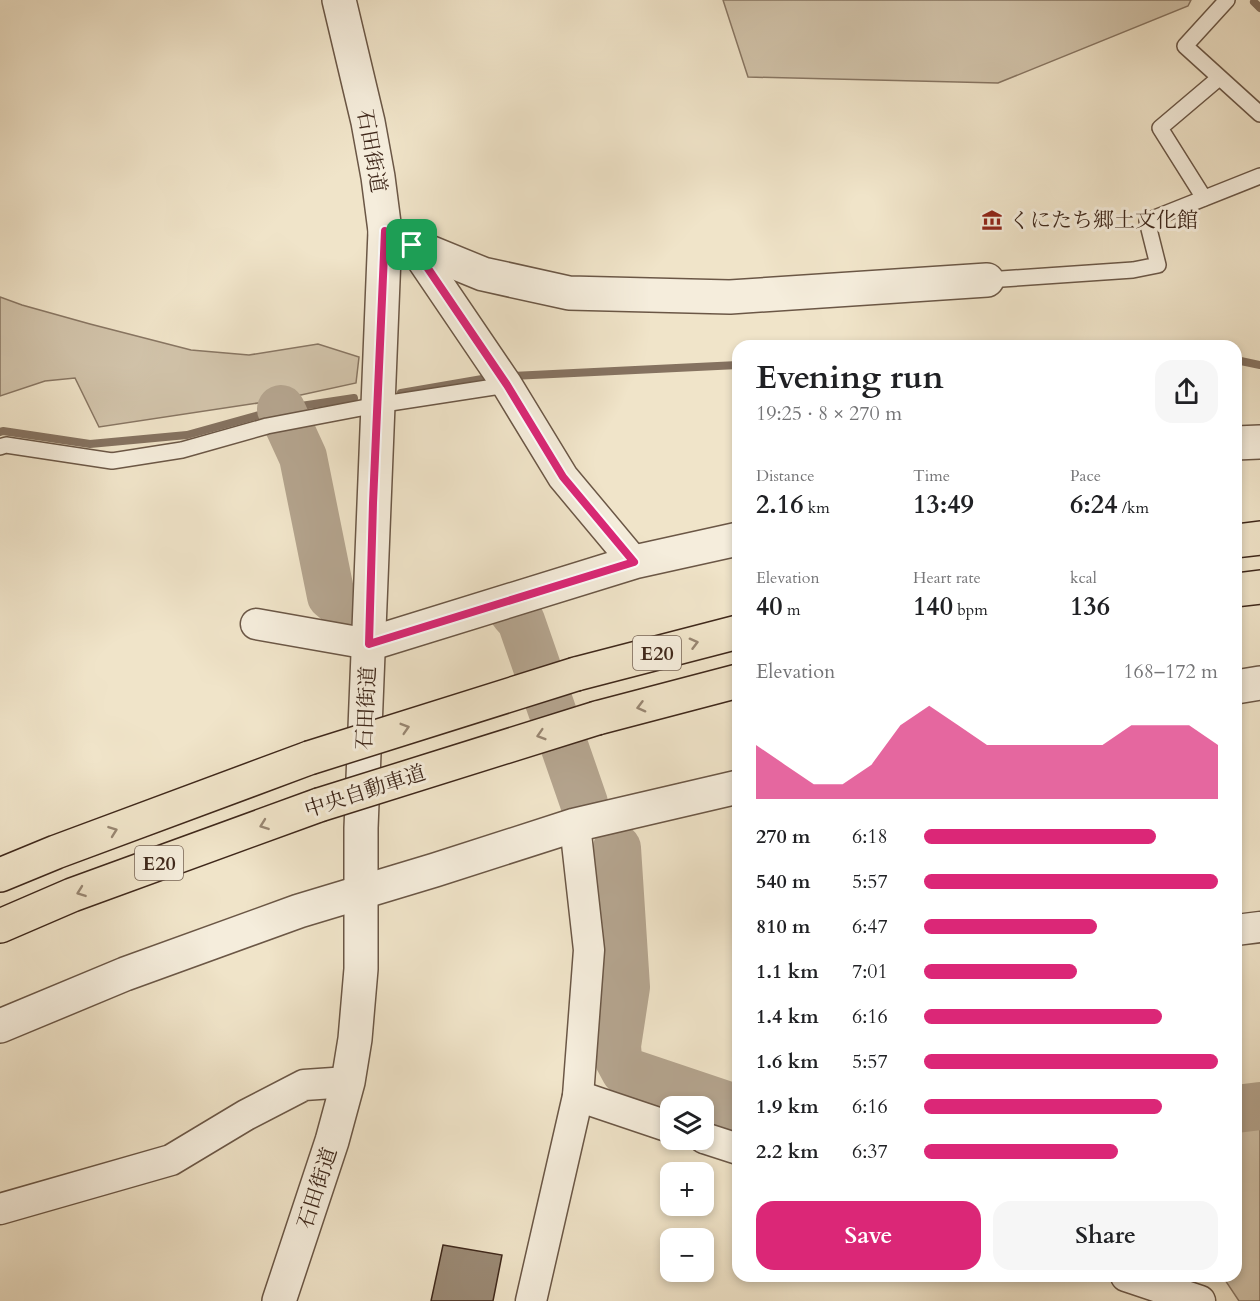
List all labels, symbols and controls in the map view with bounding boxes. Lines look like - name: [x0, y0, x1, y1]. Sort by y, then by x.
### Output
- street label: 石田街道: [350, 107, 393, 195]
- place label: くにたち郷土文化館: [1009, 206, 1198, 235]
- museum icon: くにたち郷土文化館: [980, 208, 1004, 232]
- pin: [386, 219, 437, 270]
- icon: arrive: [395, 228, 428, 261]
- text: Evening run: [756, 355, 944, 400]
- button: share: [1155, 360, 1218, 423]
- text: 19:25 · 8 × 270 m: [756, 400, 902, 427]
- text: Distance: [756, 465, 814, 487]
- text: Time: [913, 465, 950, 487]
- text: Pace: [1070, 465, 1101, 487]
- text: 2.16: [756, 487, 804, 522]
- text: 13:49: [913, 487, 974, 522]
- text: 6:24: [1070, 487, 1118, 522]
- text: km: [804, 497, 830, 519]
- text: /km: [1118, 497, 1149, 519]
- text: Elevation: [756, 567, 820, 589]
- text: Heart rate: [913, 567, 981, 589]
- text: kcal: [1070, 567, 1097, 589]
- text: 40: [756, 589, 783, 624]
- text: 140: [913, 589, 953, 624]
- text: 136: [1070, 589, 1110, 624]
- text: m: [783, 599, 800, 621]
- text: bpm: [953, 599, 988, 621]
- road number: E20: [633, 636, 681, 670]
- one-way arrow: [689, 638, 699, 651]
- text: Elevation: [756, 658, 835, 685]
- text: 168–172 m: [1123, 658, 1218, 685]
- street label: 石田街道: [350, 665, 383, 751]
- one-way arrow: [636, 699, 646, 712]
- one-way arrow: [399, 723, 410, 735]
- one-way arrow: [536, 728, 547, 741]
- street label: 中央自動車道: [301, 758, 430, 825]
- one-way arrow: [259, 817, 270, 830]
- text: 270 m: [756, 823, 811, 850]
- text: 6:18: [852, 823, 888, 850]
- one-way arrow: [107, 825, 118, 838]
- road number: E20: [135, 846, 183, 880]
- text: 540 m: [756, 868, 811, 895]
- text: 5:57: [852, 868, 888, 895]
- one-way arrow: [76, 884, 87, 897]
- text: 810 m: [756, 913, 811, 940]
- text: 6:47: [852, 913, 888, 940]
- text: 1.1 km: [756, 958, 819, 985]
- text: 7:01: [852, 958, 888, 985]
- text: 1.4 km: [756, 1003, 819, 1030]
- text: 6:16: [852, 1003, 888, 1030]
- text: 1.6 km: [756, 1048, 819, 1075]
- text: 5:57: [852, 1048, 888, 1075]
- text: 1.9 km: [756, 1093, 819, 1120]
- text: 6:16: [852, 1093, 888, 1120]
- map controls: [660, 1096, 714, 1282]
- button: layers: [660, 1096, 714, 1150]
- text: 2.2 km: [756, 1138, 819, 1165]
- text: 6:37: [852, 1138, 888, 1165]
- street label: 石田街道: [291, 1144, 344, 1233]
- button: +: [660, 1162, 714, 1216]
- button: Save: [756, 1201, 981, 1270]
- button: Share: [993, 1201, 1218, 1270]
- button: −: [660, 1228, 714, 1282]

